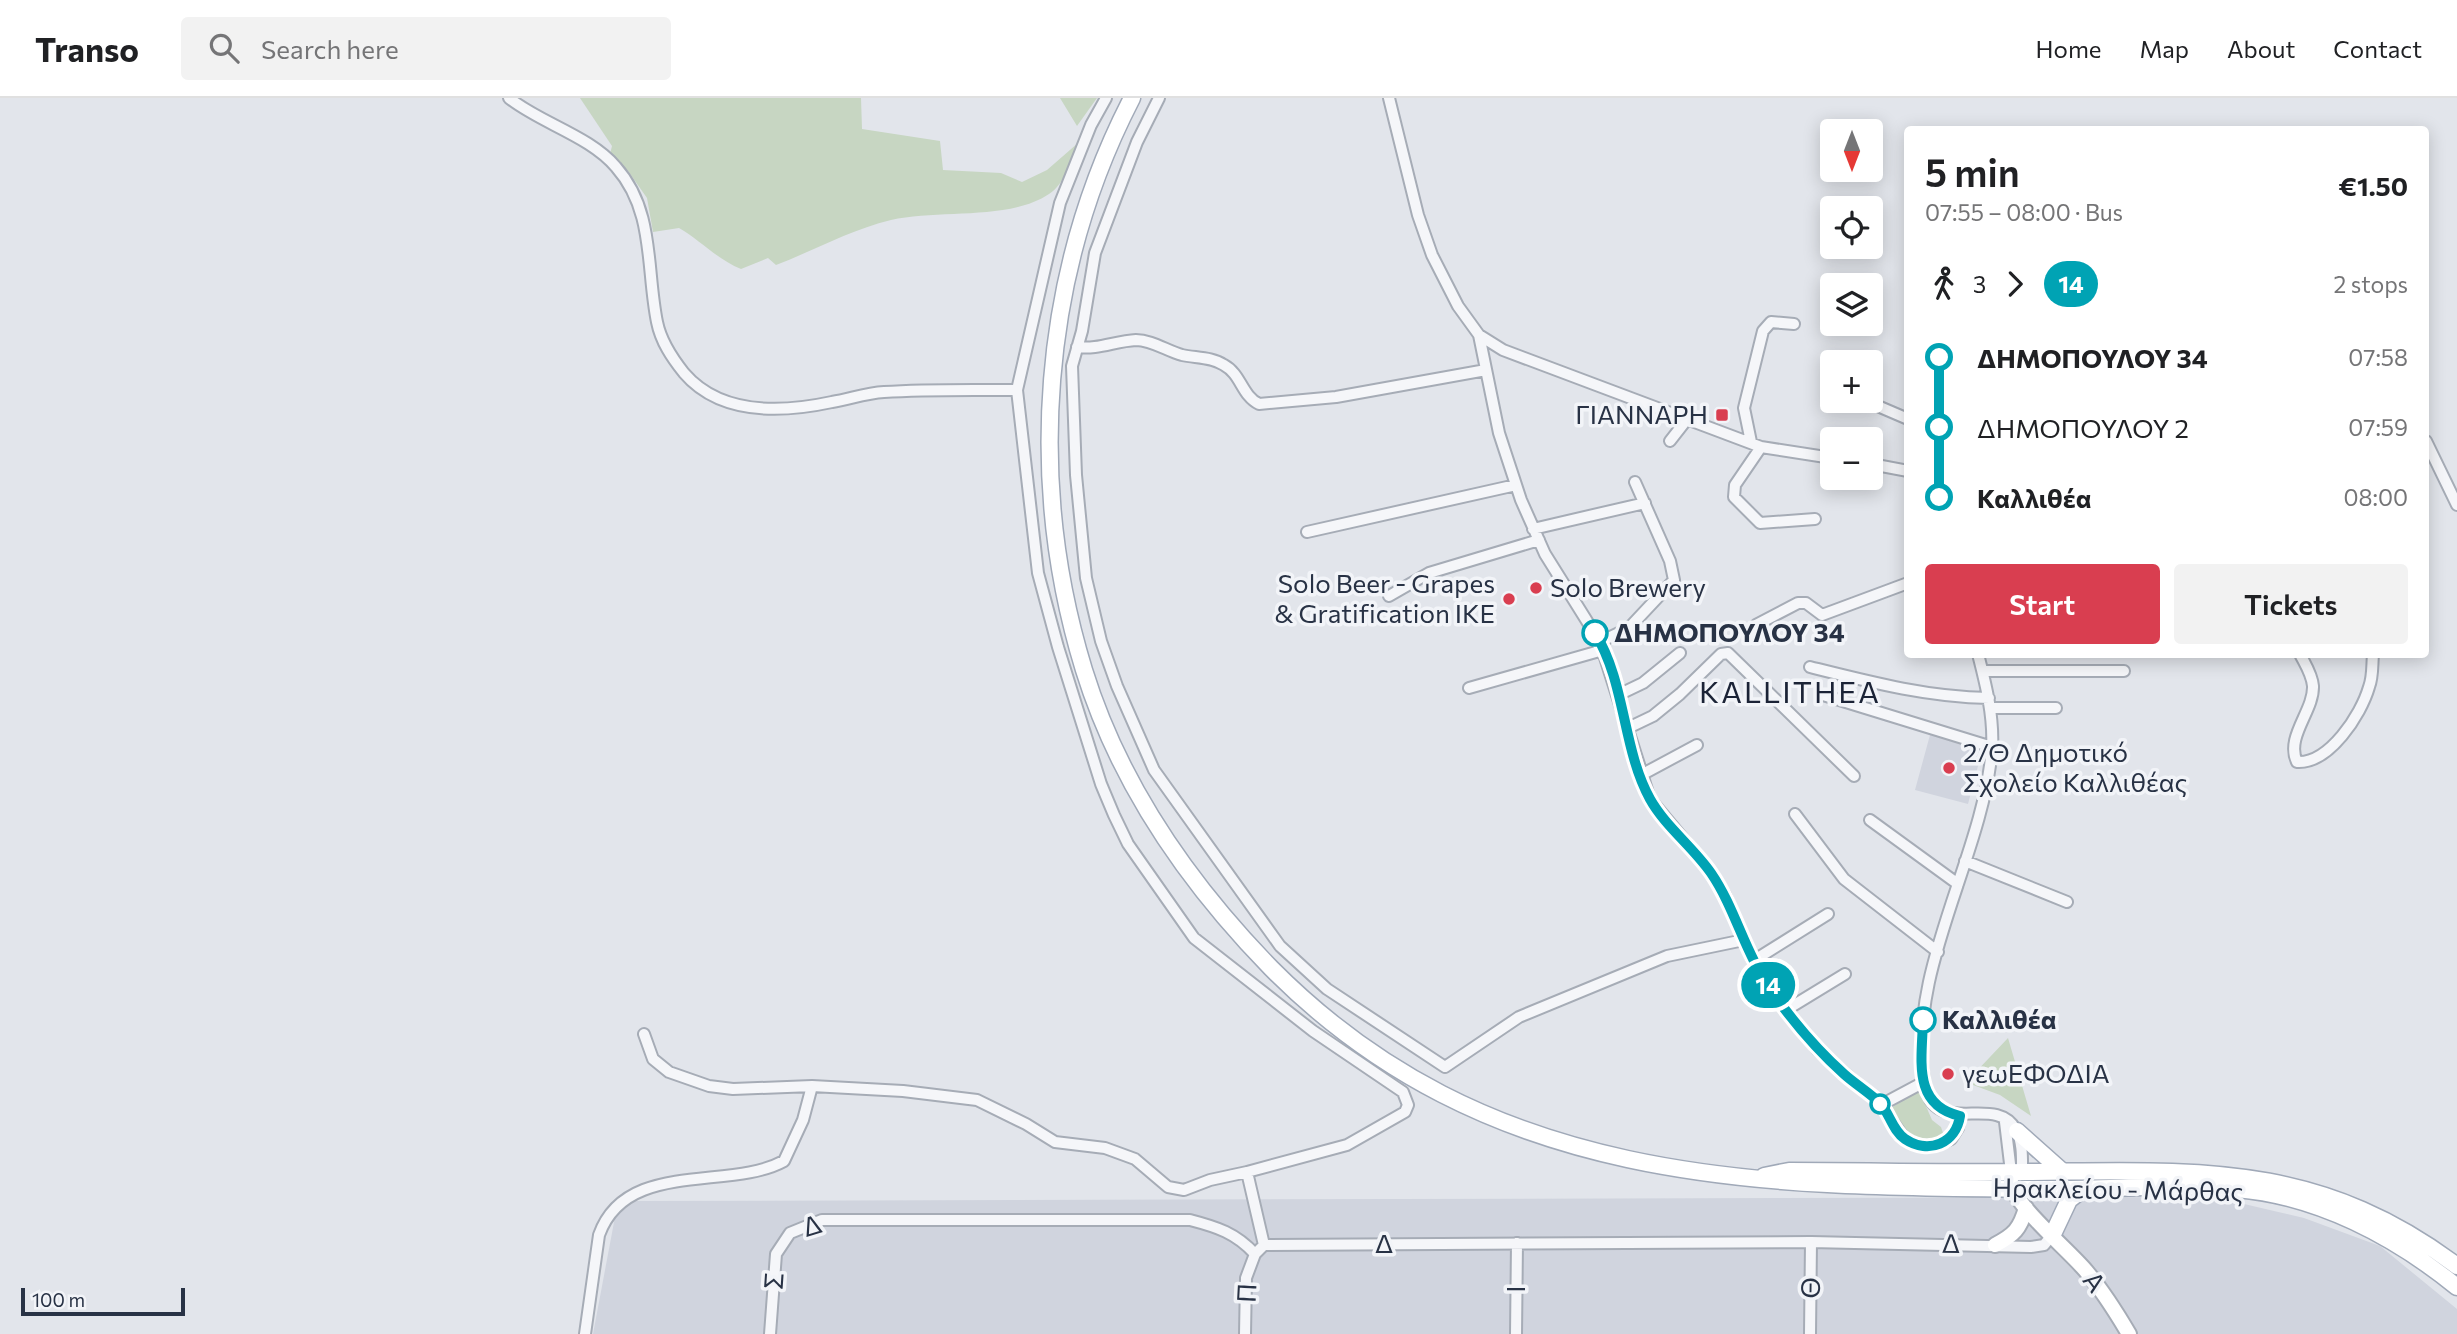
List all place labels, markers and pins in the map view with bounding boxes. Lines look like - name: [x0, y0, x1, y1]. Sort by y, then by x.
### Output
- place label: ΓΙΑΝΝΑΡΗ: [1575, 398, 1708, 429]
- marker: ΓΙΑΝΝΑΡΗ: [1714, 407, 1730, 423]
- place label: Solo Beer - Grapes & Gratification IKE: [1275, 567, 1495, 628]
- place label: Solo Brewery: [1550, 571, 1706, 602]
- marker: Solo Brewery: [1528, 580, 1544, 596]
- marker: Solo Beer - Grapes & Gratification IKE: [1501, 591, 1517, 607]
- place label: ΔΗΜΟΠΟΥΛΟΥ 34: [1614, 616, 1845, 647]
- marker: ΔΗΜΟΠΟΥΛΟΥ 34: [1582, 620, 1608, 646]
- place label: 2/Θ Δημοτικό Σχολείο Καλλιθέας: [1963, 736, 2187, 797]
- marker: 2/Θ Δημοτικό Σχολείο Καλλιθέας: [1941, 760, 1957, 776]
- place label: Καλλιθέα: [1942, 1003, 2057, 1034]
- marker: Καλλιθέα: [1910, 1007, 1936, 1033]
- place label: γεωΕΦΟΔΙΑ: [1962, 1057, 2110, 1088]
- marker: γεωΕΦΟΔΙΑ: [1940, 1066, 1956, 1082]
- unlabelled marker: [1870, 1094, 1890, 1114]

